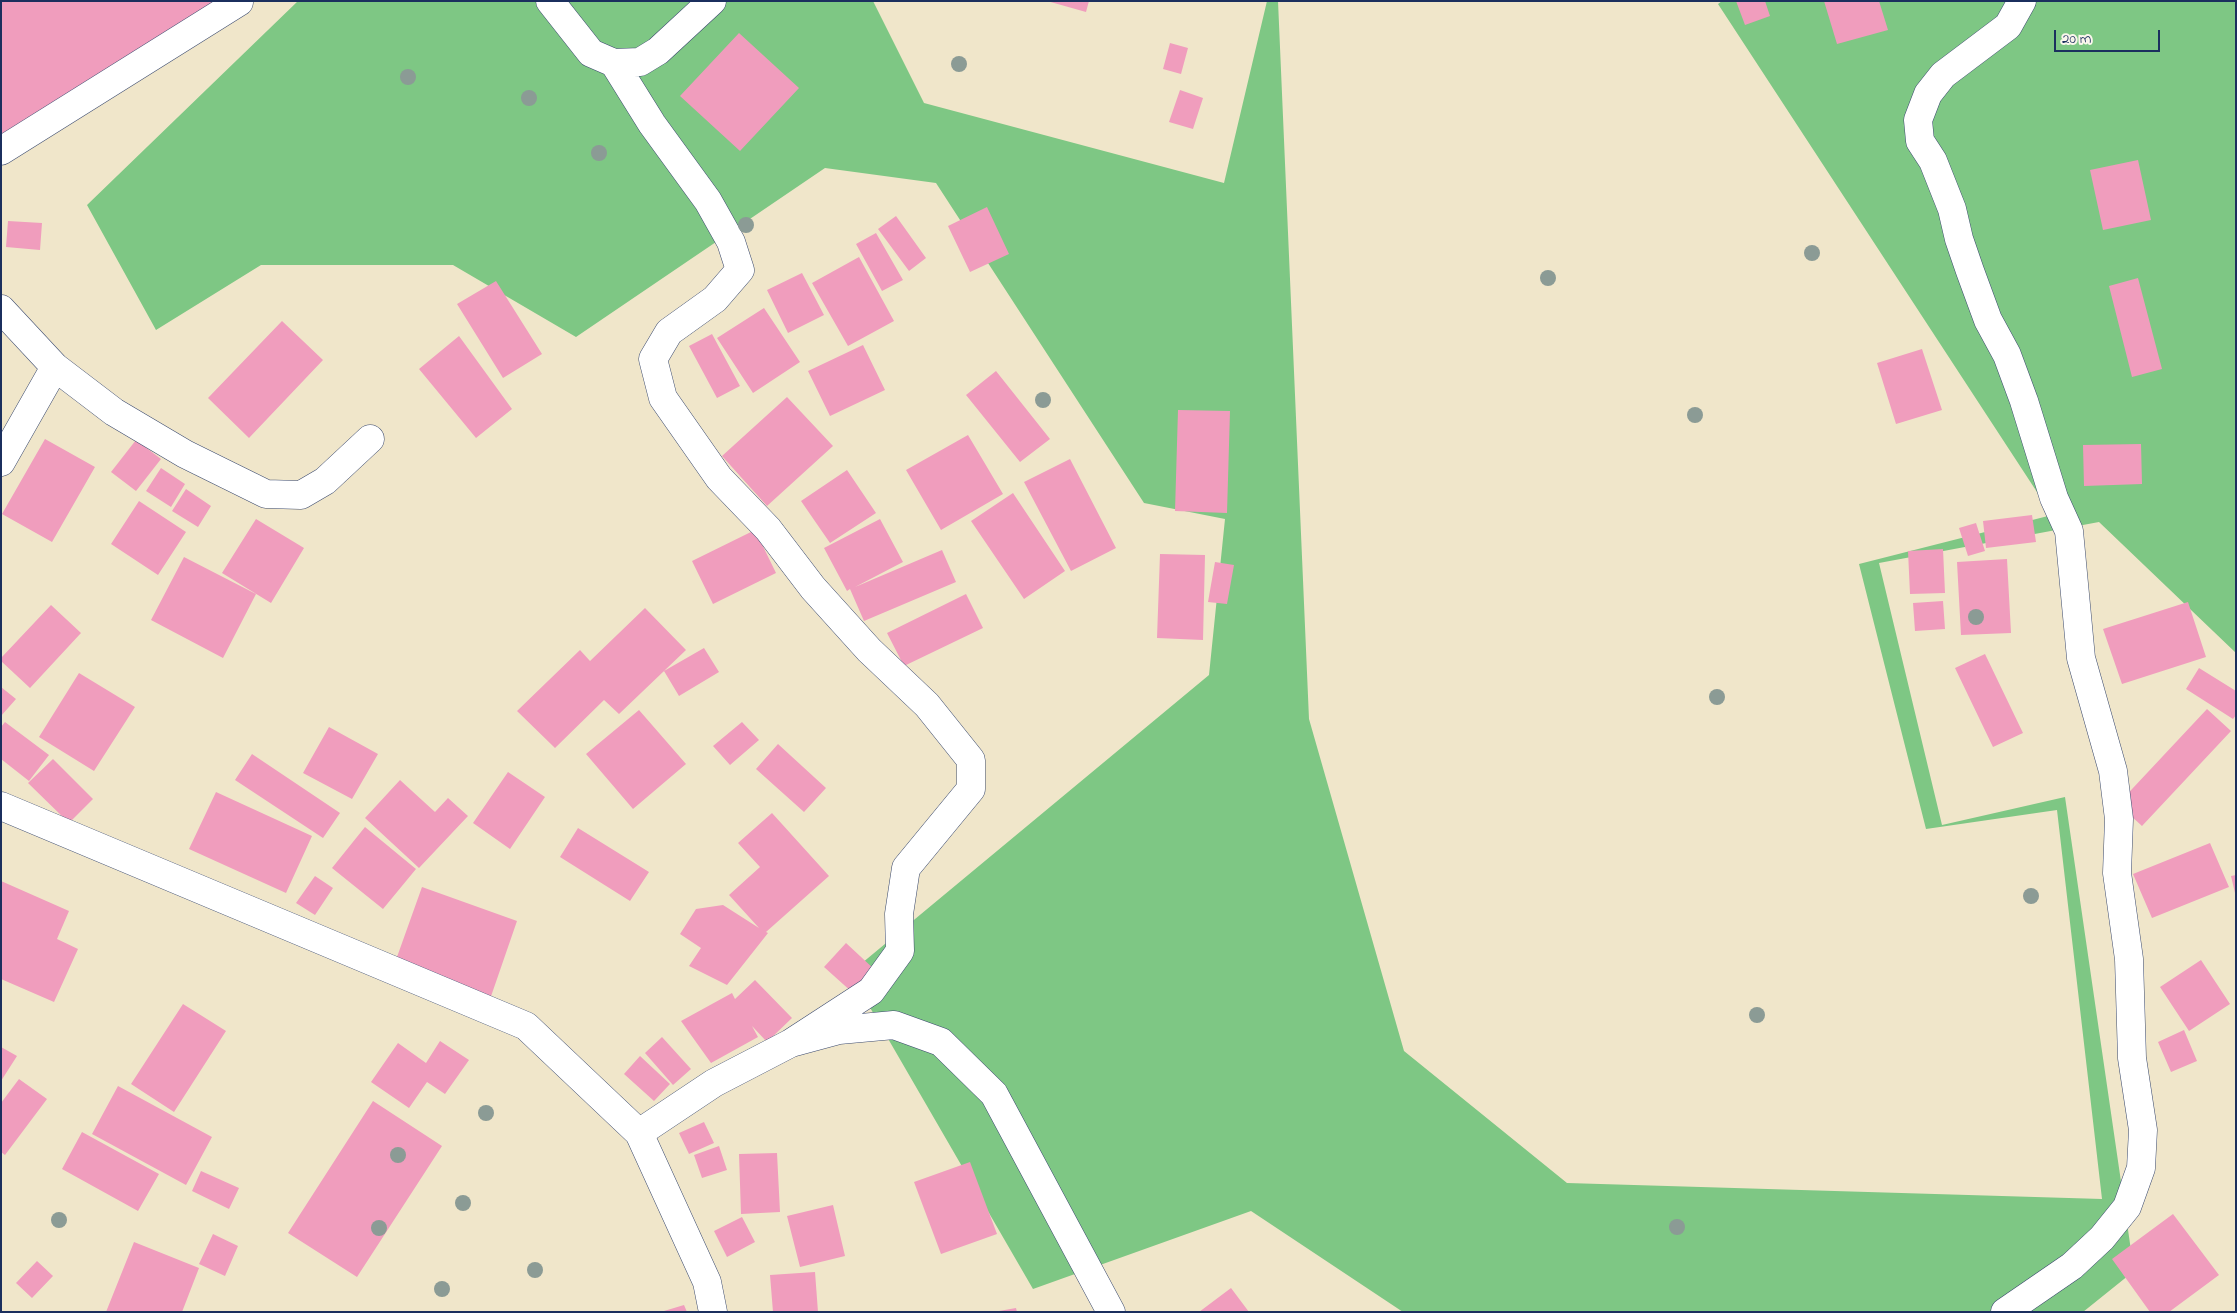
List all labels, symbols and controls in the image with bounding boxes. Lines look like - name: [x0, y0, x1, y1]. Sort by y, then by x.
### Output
- scale bar: [2057, 20, 2163, 52]
- text: 20 m: [2062, 28, 2091, 50]

